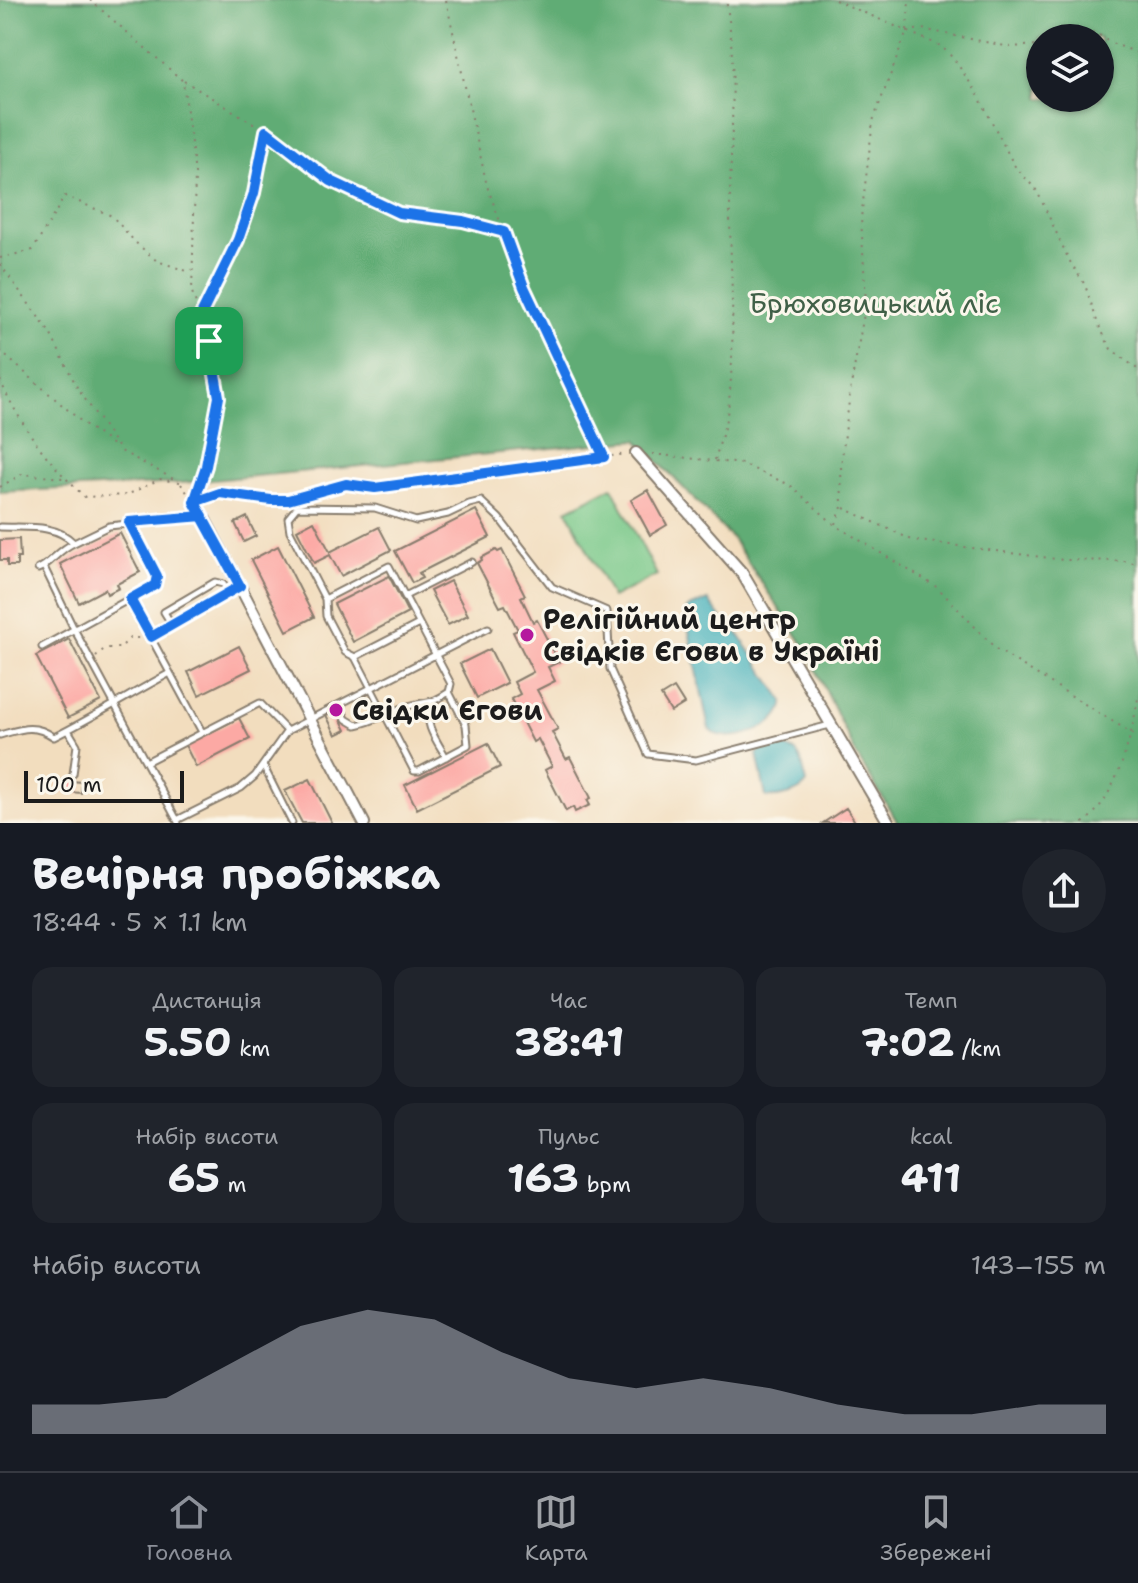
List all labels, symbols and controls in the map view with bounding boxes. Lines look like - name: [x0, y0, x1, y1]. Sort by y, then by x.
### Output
- map controls: [1026, 24, 1114, 112]
- button: layers: [1026, 24, 1114, 112]
- park label: Брюховицький ліс: [749, 284, 999, 322]
- pin: [175, 307, 243, 375]
- icon: arrive: [187, 319, 231, 363]
- place label: Релігійний центр Свідків Єгови в Україні: [543, 600, 879, 670]
- marker: Релігійний центр Свідків Єгови в Україні: [518, 626, 536, 644]
- place label: Свідки Єгови: [352, 691, 543, 729]
- marker: Свідки Єгови: [327, 701, 345, 719]
- scale bar: [24, 767, 184, 803]
- text: 100 m: [36, 770, 102, 799]
- text: Вечірня пробіжка: [32, 844, 440, 903]
- button: share: [1022, 849, 1106, 933]
- text: 18:44 · 5 × 1.1 km: [32, 904, 248, 939]
- text: Дистанція: [152, 986, 262, 1015]
- text: Час: [550, 986, 588, 1015]
- text: Темп: [904, 986, 958, 1015]
- text: 5.50: [144, 1015, 232, 1069]
- text: 38:41: [514, 1015, 624, 1069]
- text: 7:02: [861, 1015, 954, 1069]
- text: km: [232, 1034, 270, 1063]
- text: /km: [954, 1034, 1001, 1063]
- text: Набір висоти: [136, 1122, 279, 1151]
- text: Пульс: [538, 1122, 600, 1151]
- text: kcal: [910, 1122, 952, 1151]
- text: 65: [167, 1151, 220, 1205]
- text: 163: [507, 1151, 579, 1205]
- text: 411: [901, 1151, 961, 1205]
- text: m: [220, 1170, 247, 1199]
- text: bpm: [579, 1170, 631, 1199]
- text: Набір висоти: [32, 1247, 201, 1282]
- text: 143–155 m: [971, 1247, 1106, 1282]
- tab: Головна: [146, 1490, 232, 1567]
- tab: Карта: [525, 1490, 588, 1567]
- tab: Збережені: [880, 1490, 992, 1567]

